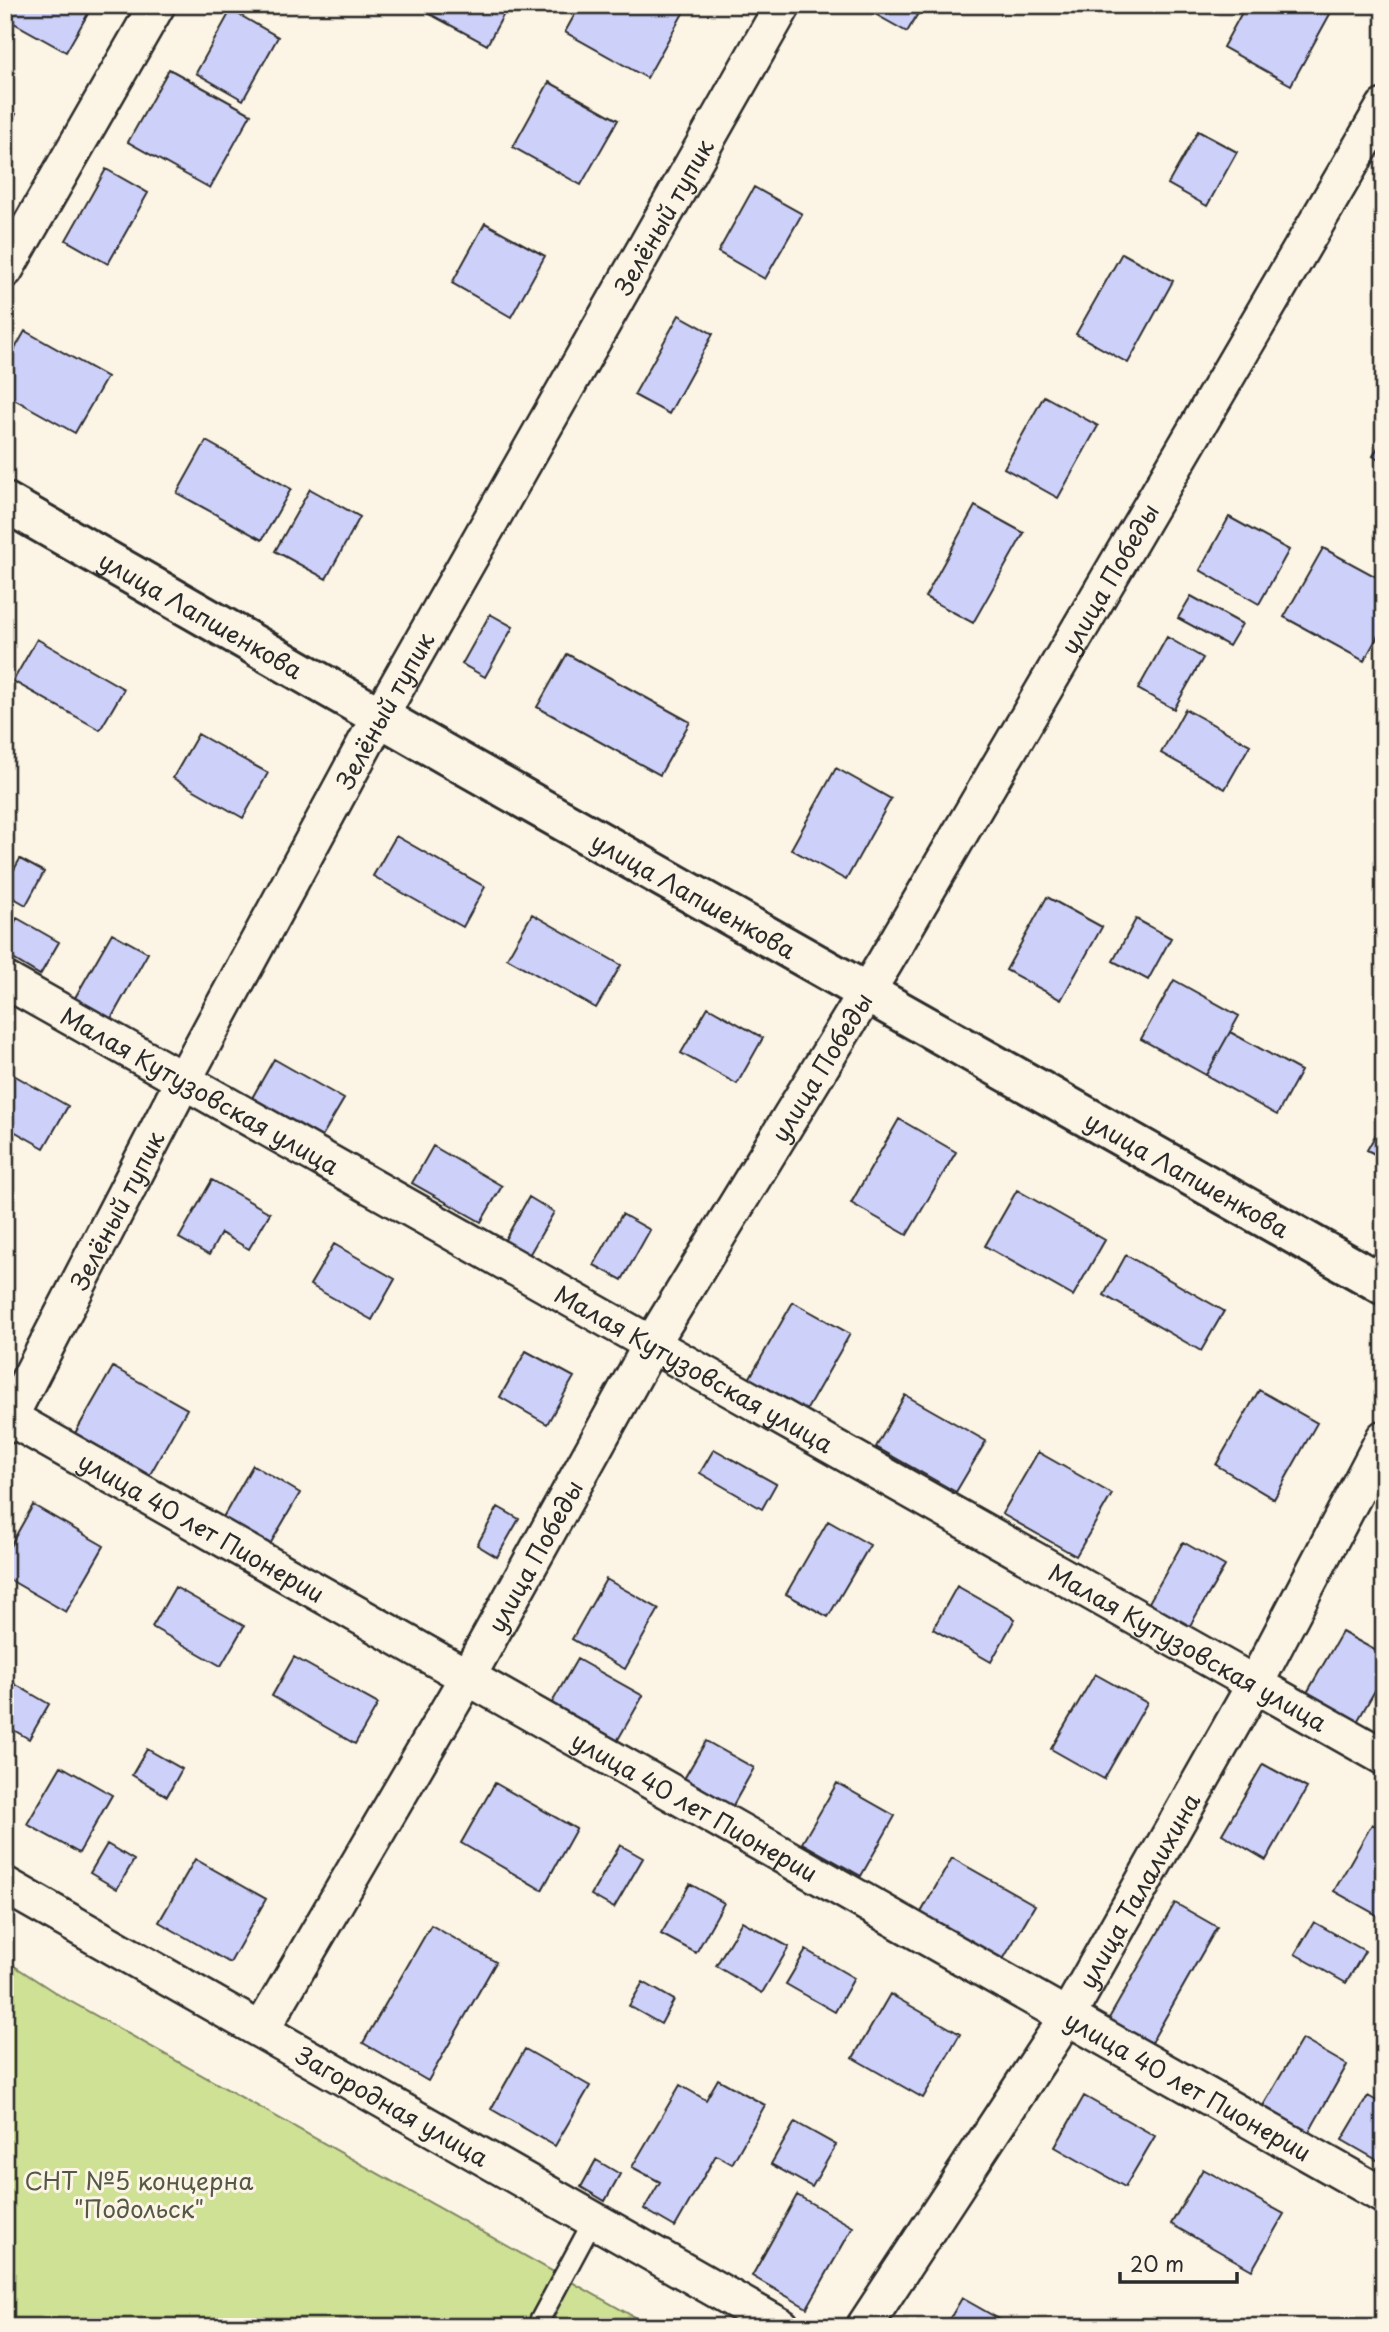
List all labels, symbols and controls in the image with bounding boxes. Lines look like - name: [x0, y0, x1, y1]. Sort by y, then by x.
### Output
- street label: Зелёный тупик: [604, 131, 722, 301]
- street label: улица Победы: [1051, 496, 1167, 661]
- street label: улица Лапшенкова: [92, 542, 310, 687]
- street label: Зелёный тупик: [326, 624, 443, 795]
- street label: улица Лапшенкова: [585, 823, 803, 967]
- street label: улица Победы: [761, 985, 881, 1148]
- street label: Малая Кутузовская улица: [54, 997, 346, 1183]
- street label: улица Лапшенкова: [1079, 1102, 1296, 1246]
- street label: Зелёный тупик: [60, 1124, 173, 1296]
- street label: Малая Кутузовская улица: [548, 1275, 840, 1461]
- street label: улица 40 лет Пионерии: [72, 1442, 331, 1610]
- street label: улица Победы: [478, 1473, 591, 1639]
- street label: Малая Кутузовская улица: [1042, 1554, 1334, 1740]
- street label: улица 40 лет Пионерии: [565, 1722, 825, 1890]
- street label: улица Талалихина: [1069, 1786, 1208, 1995]
- street label: улица 40 лет Пионерии: [1059, 2001, 1318, 2169]
- street label: Загородная улица: [290, 2036, 496, 2175]
- park label: СНТ №5 концерна "Подольск": [25, 2162, 254, 2226]
- scale bar: [1120, 2241, 1237, 2285]
- text: 20 m: [1130, 2247, 1184, 2279]

